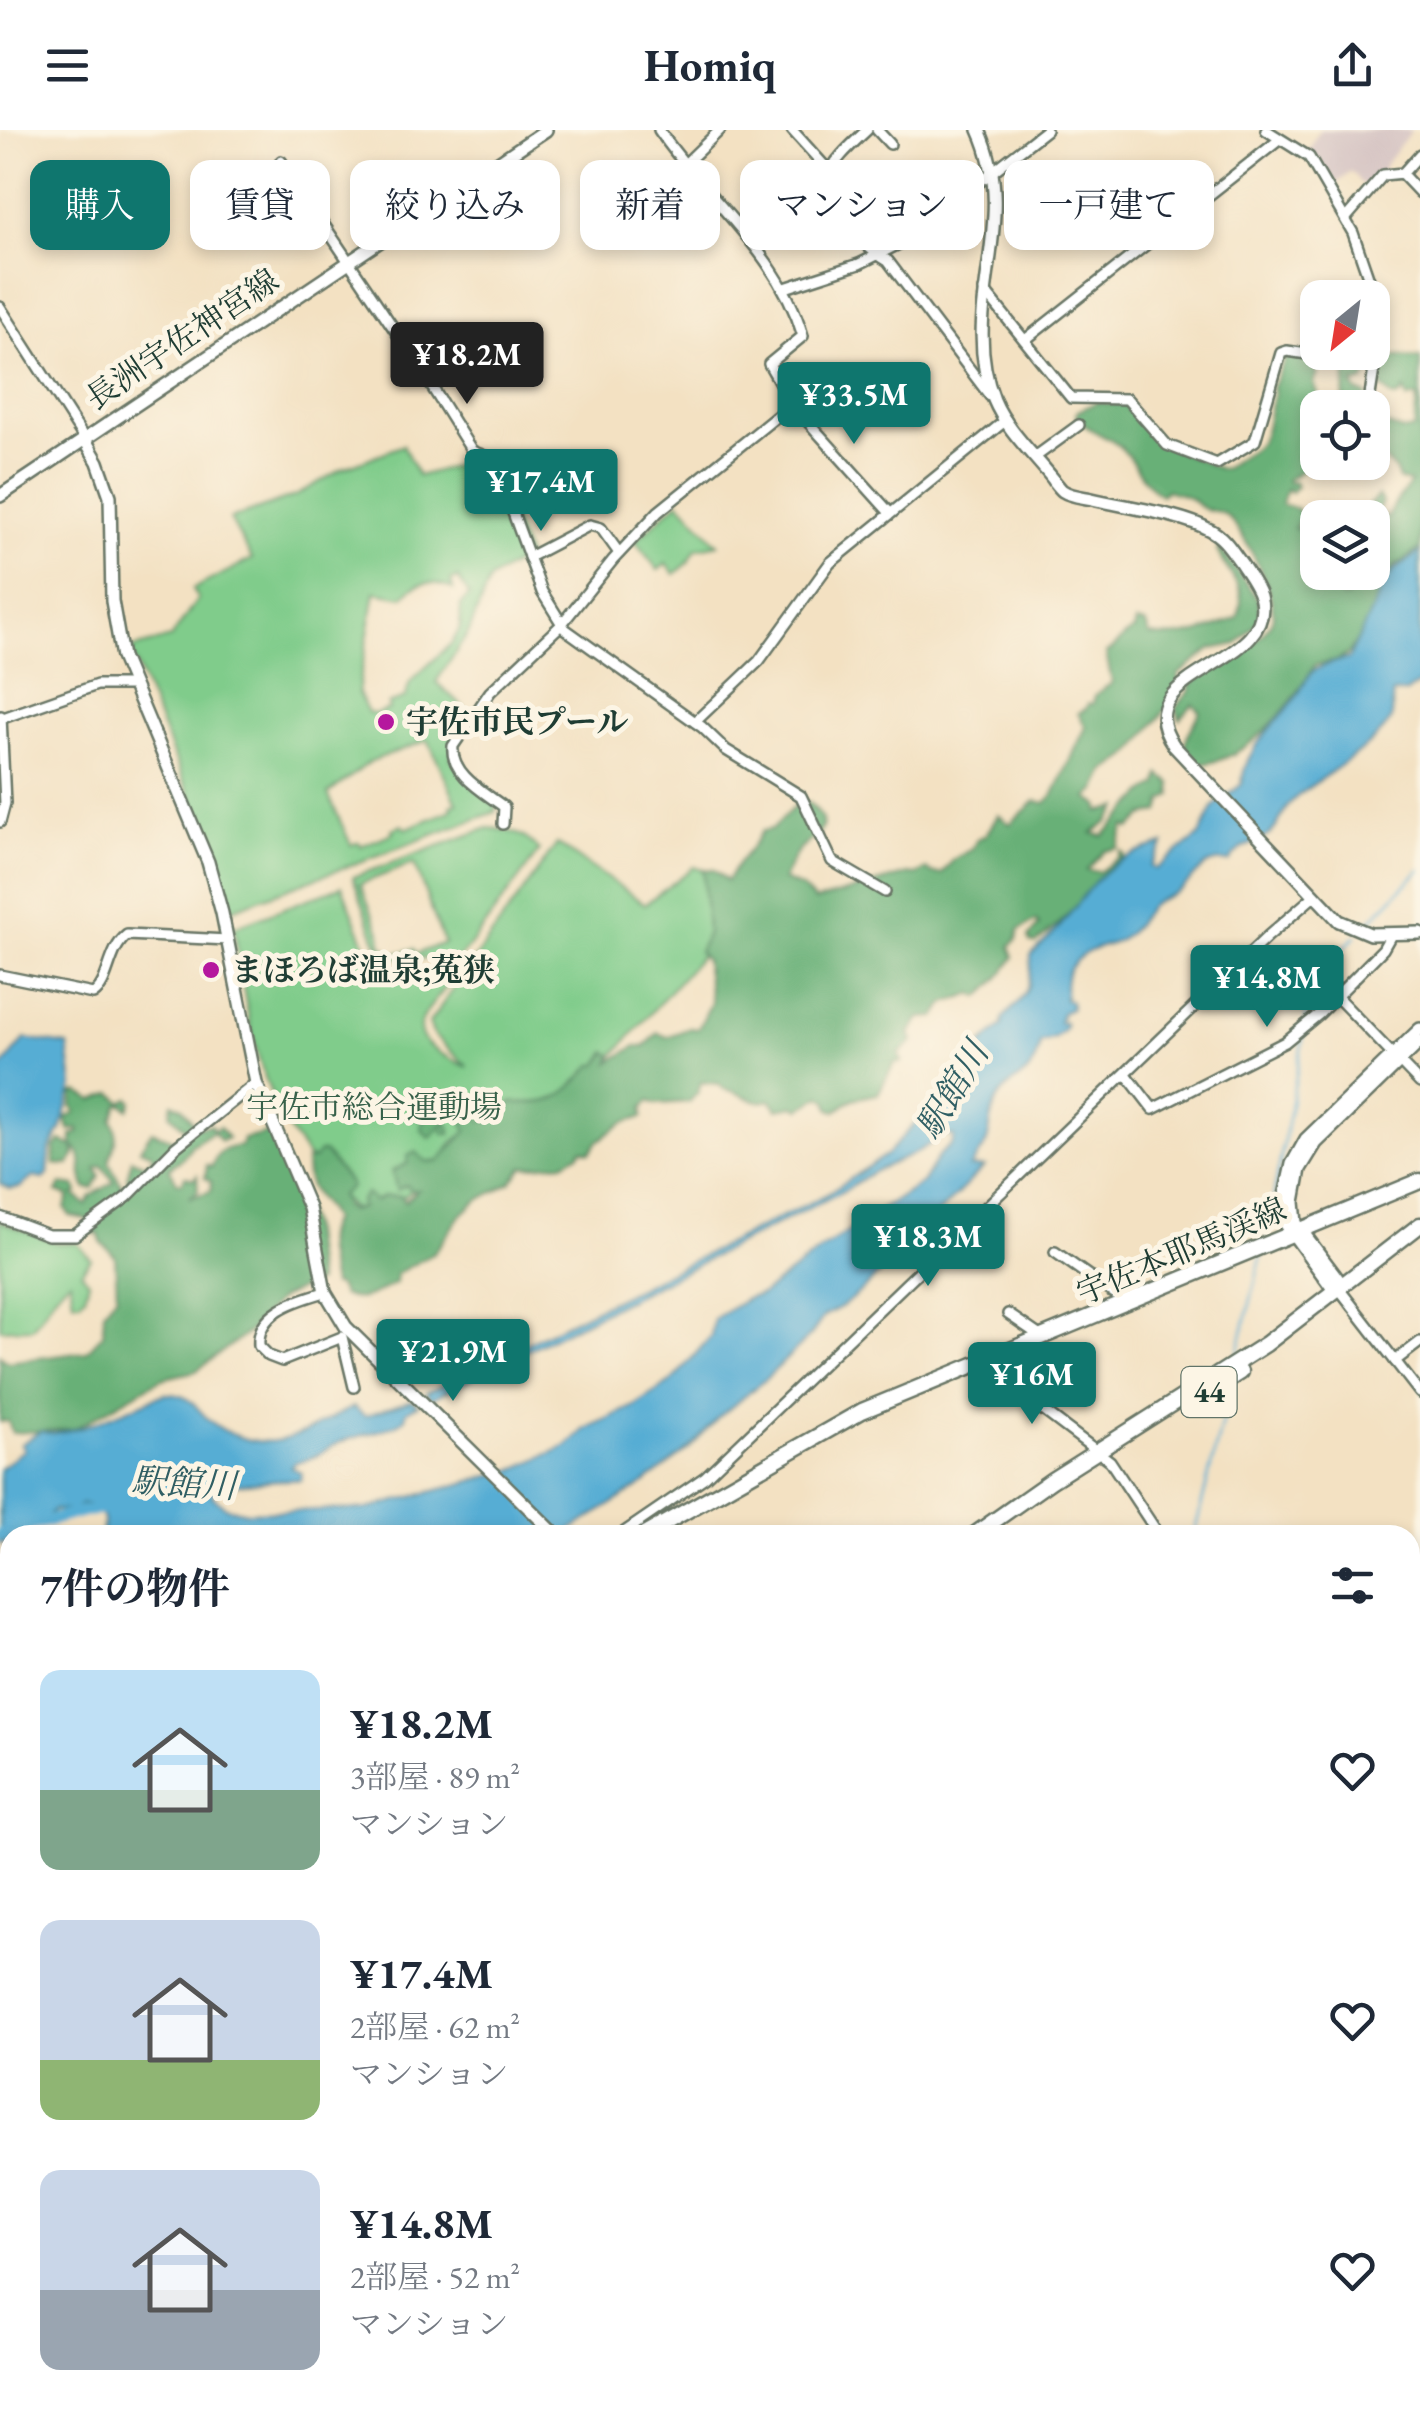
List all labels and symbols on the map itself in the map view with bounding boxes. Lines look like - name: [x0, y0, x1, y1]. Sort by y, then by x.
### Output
- street label: 長洲宇佐神宮線: [77, 259, 287, 419]
- north arrow: [1300, 280, 1390, 370]
- pin: ¥18.2M: [386, 322, 548, 407]
- pin: ¥33.5M: [773, 362, 935, 447]
- pin: ¥17.4M: [460, 449, 622, 534]
- place label: 宇佐市民プール: [406, 701, 628, 743]
- marker: 宇佐市民プール: [375, 711, 397, 733]
- pin: ¥14.8M: [1186, 945, 1348, 1030]
- place label: まほろば温泉;菟狭: [231, 949, 495, 991]
- marker: まほろば温泉;菟狭: [200, 959, 222, 981]
- water label: 駅館川: [905, 1030, 1000, 1146]
- park label: 宇佐市総合運動場: [246, 1086, 502, 1128]
- street label: 宇佐本耶馬渓線: [1070, 1188, 1292, 1314]
- pin: ¥18.3M: [847, 1204, 1009, 1289]
- pin: ¥21.9M: [372, 1319, 534, 1404]
- pin: ¥16M: [973, 1342, 1091, 1427]
- road number: 44: [1182, 1367, 1236, 1417]
- water label: 駅館川: [130, 1457, 242, 1508]

